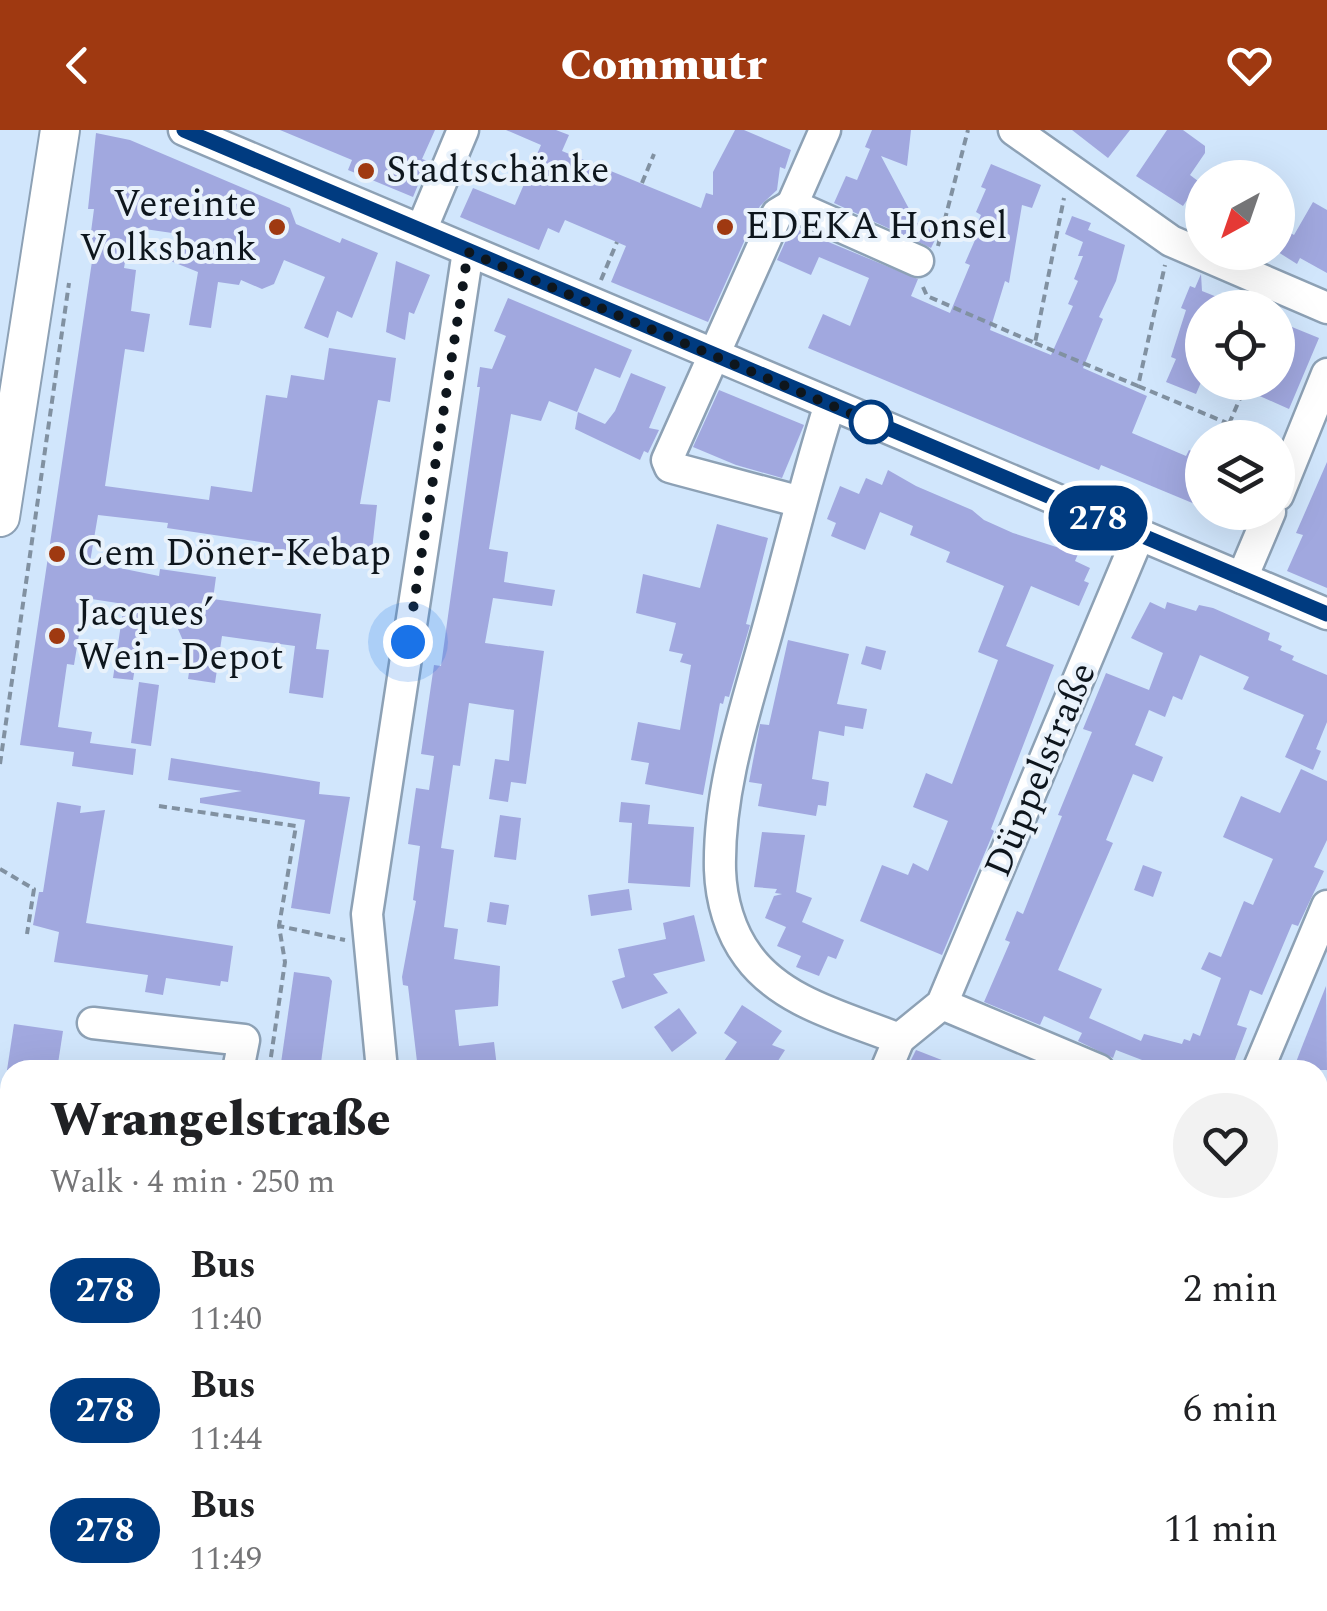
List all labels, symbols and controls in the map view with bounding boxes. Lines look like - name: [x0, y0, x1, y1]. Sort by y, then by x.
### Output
- text: Commutr: [561, 31, 766, 100]
- icon: back: [50, 38, 105, 93]
- icon: heart: [1222, 38, 1277, 93]
- place label: Stadtschänke: [386, 142, 609, 200]
- marker: Stadtschänke: [355, 160, 377, 182]
- north arrow: [1185, 160, 1295, 270]
- map controls: [1185, 160, 1295, 530]
- place label: Vereinte Volksbank: [79, 176, 257, 278]
- place label: EDEKA Honsel: [745, 198, 1008, 256]
- marker: Vereinte Volksbank: [266, 216, 288, 238]
- marker: EDEKA Honsel: [714, 216, 736, 238]
- button: locate: [1185, 290, 1295, 400]
- unlabelled marker: [850, 401, 892, 443]
- button: layers: [1185, 420, 1295, 530]
- line badge: 278: [1040, 486, 1156, 550]
- text: 278: [1069, 492, 1127, 545]
- place label: Cem Döner-Kebap: [77, 525, 391, 583]
- marker: Cem Döner-Kebap: [46, 543, 68, 565]
- place label: Jacques’ Wein-Depot: [77, 585, 284, 687]
- your location: [383, 617, 433, 667]
- marker: Jacques’ Wein-Depot: [46, 625, 68, 647]
- street label: Düppelstraße: [970, 653, 1112, 887]
- text: Wrangelstraße: [50, 1084, 391, 1157]
- button: heart: [1173, 1093, 1278, 1198]
- text: Walk · 4 min · 250 m: [50, 1158, 335, 1207]
- text: Bus: [190, 1237, 256, 1295]
- text: 2 min: [1183, 1261, 1278, 1319]
- text: 278: [76, 1264, 134, 1317]
- text: 11:40: [190, 1295, 262, 1344]
- text: Bus: [190, 1357, 256, 1415]
- text: 6 min: [1183, 1381, 1278, 1439]
- text: 278: [76, 1384, 134, 1437]
- text: 11:44: [190, 1415, 262, 1464]
- text: Bus: [190, 1477, 256, 1535]
- text: 11 min: [1164, 1501, 1278, 1559]
- text: 278: [76, 1504, 134, 1557]
- text: 11:49: [190, 1535, 262, 1584]

